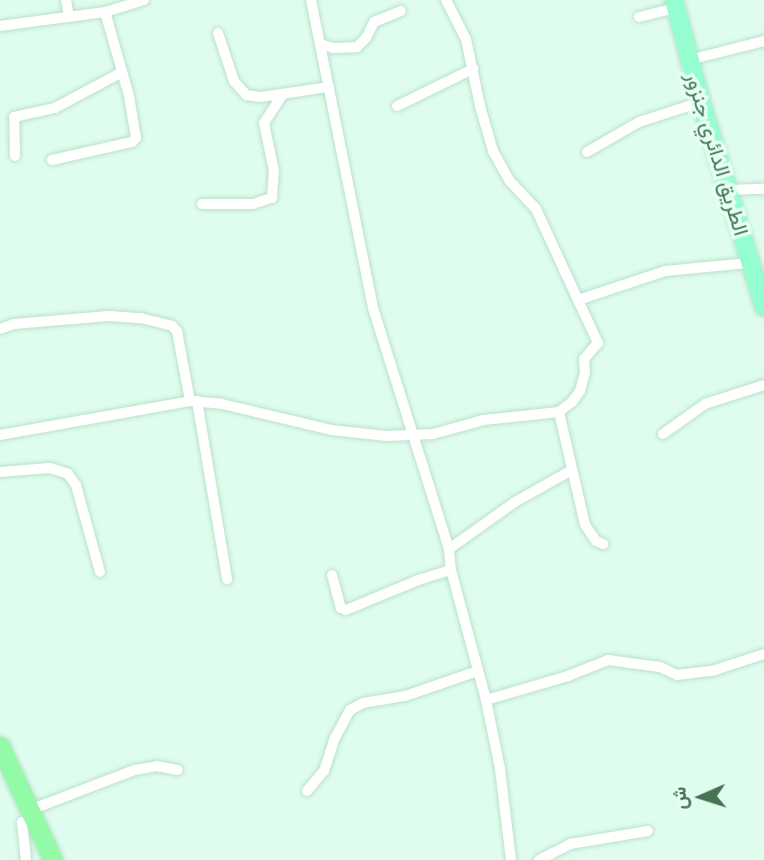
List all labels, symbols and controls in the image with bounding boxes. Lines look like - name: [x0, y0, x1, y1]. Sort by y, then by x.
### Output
- street label: الطريق الدائري جنزور: [680, 69, 754, 239]
- north arrow: [666, 762, 736, 832]
- text: ش: [668, 786, 691, 810]

